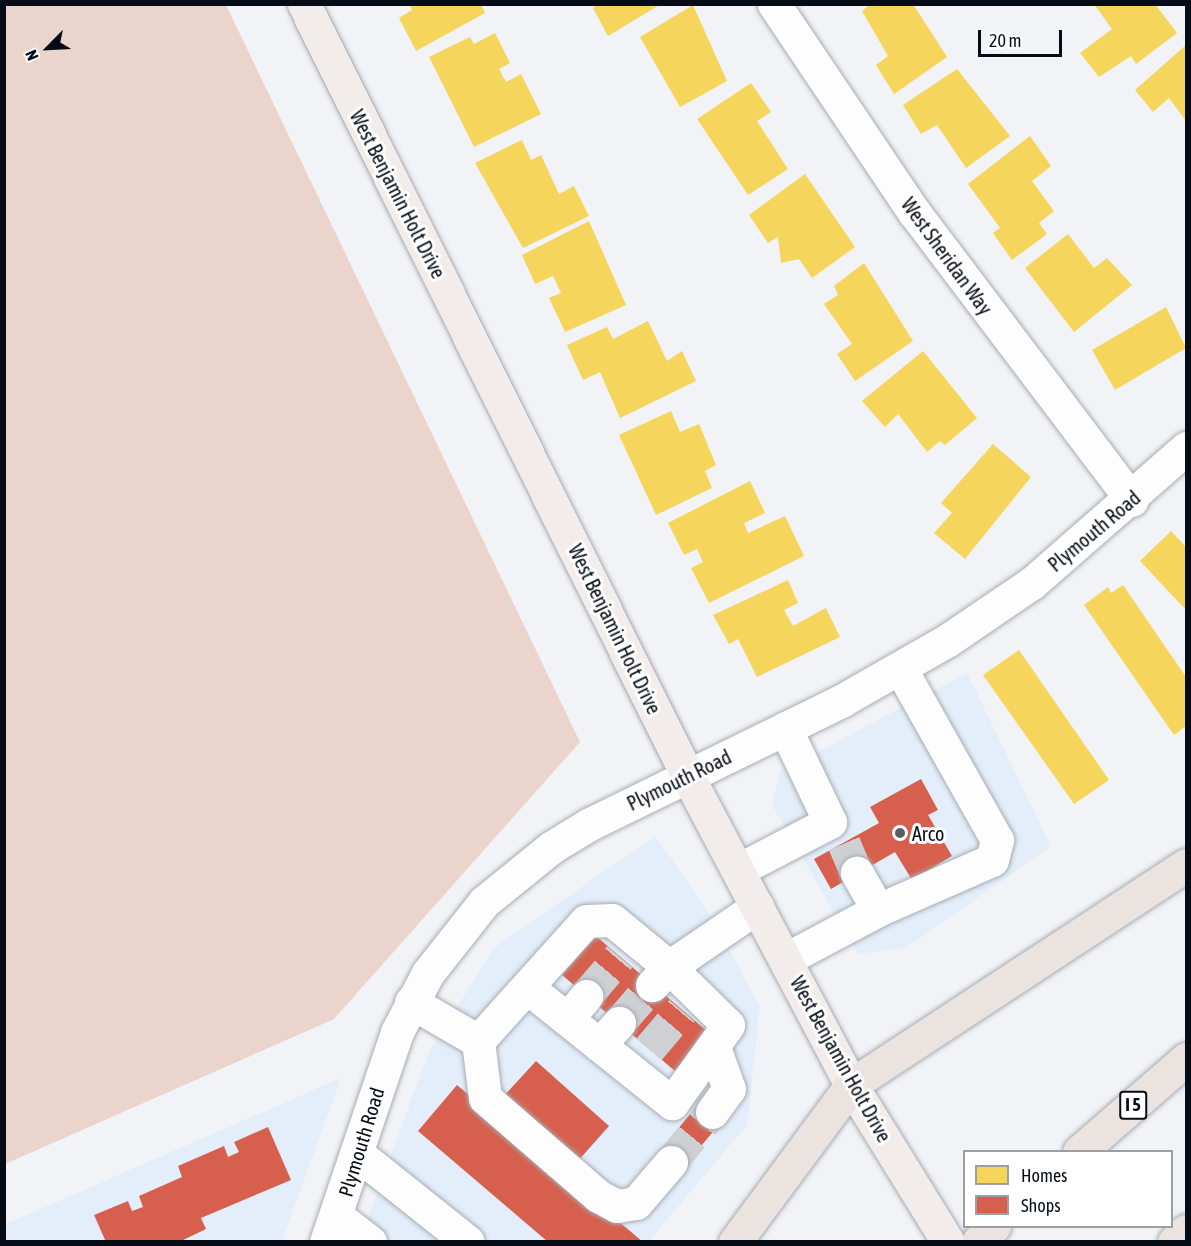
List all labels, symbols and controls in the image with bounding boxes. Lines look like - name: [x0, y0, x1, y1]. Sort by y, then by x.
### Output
- north arrow: [18, 18, 78, 78]
- scale bar: [981, 18, 1065, 56]
- text: 20 m: [989, 30, 1021, 51]
- text: N: [21, 47, 42, 63]
- street label: West Benjamin Holt Drive: [345, 106, 451, 282]
- street label: West Sheridan Way: [896, 193, 998, 319]
- street label: Plymouth Road: [1043, 485, 1145, 577]
- street label: West Benjamin Holt Drive: [563, 540, 667, 718]
- street label: Plymouth Road: [623, 744, 735, 816]
- place label: Arco: [912, 821, 944, 845]
- marker: Arco: [893, 826, 907, 840]
- street label: West Benjamin Holt Drive: [785, 972, 897, 1146]
- street label: Plymouth Road: [333, 1084, 389, 1200]
- road number: I 5: [1118, 1090, 1148, 1120]
- legend: [963, 1150, 1173, 1228]
- text: Homes: [1021, 1165, 1067, 1186]
- text: Shops: [1021, 1195, 1061, 1216]

